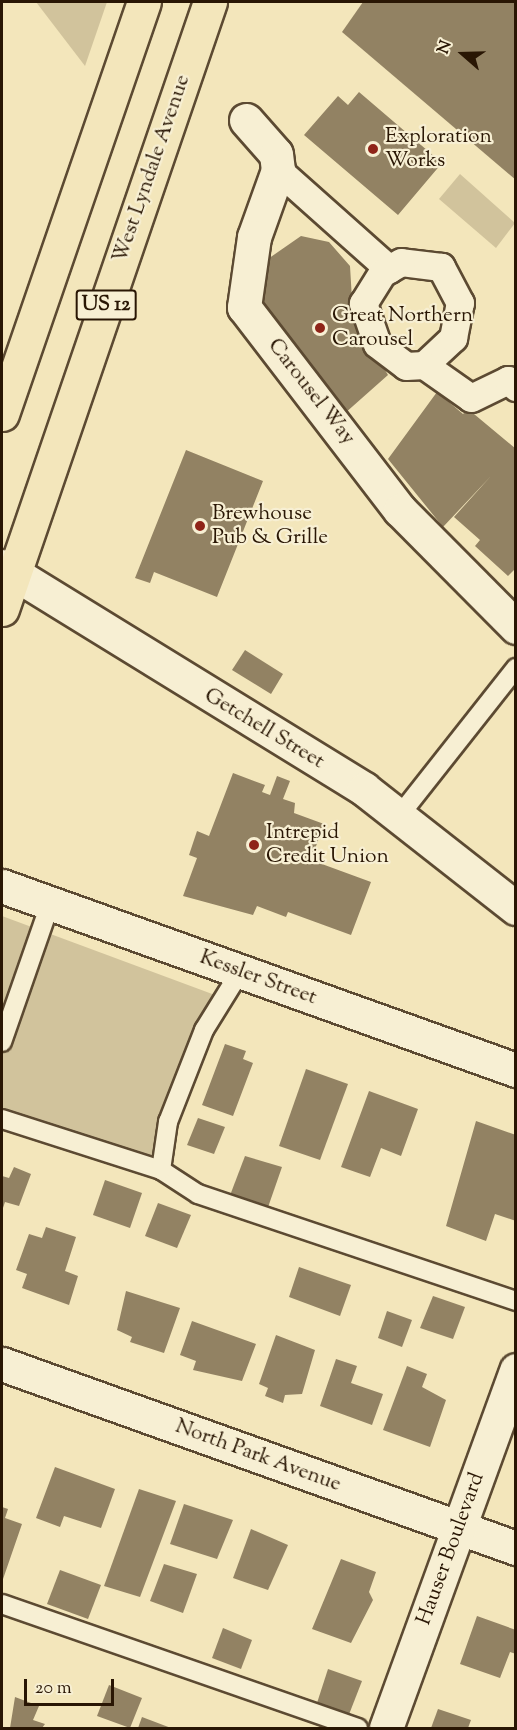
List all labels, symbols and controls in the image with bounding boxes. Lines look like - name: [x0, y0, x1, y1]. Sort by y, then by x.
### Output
- north arrow: [433, 24, 493, 84]
- text: N: [433, 38, 459, 58]
- street label: West Lyndale Avenue: [108, 72, 196, 266]
- place label: Exploration Works: [385, 124, 492, 174]
- marker: Exploration Works: [366, 142, 380, 156]
- road number: US 12: [74, 288, 138, 322]
- place label: Great Northern Carousel: [332, 303, 473, 353]
- marker: Great Northern Carousel: [313, 321, 327, 335]
- street label: Carousel Way: [262, 334, 360, 450]
- place label: Brewhouse Pub & Grille: [212, 501, 328, 551]
- marker: Brewhouse Pub & Grille: [193, 519, 207, 533]
- street label: Getchell Street: [199, 683, 329, 775]
- place label: Intrepid Credit Union: [266, 820, 389, 870]
- marker: Intrepid Credit Union: [247, 838, 261, 852]
- street label: Kessler Street: [196, 945, 320, 1011]
- street label: North Park Avenue: [172, 1414, 344, 1498]
- street label: Hauser Boulevard: [412, 1469, 490, 1629]
- scale bar: [27, 1667, 117, 1705]
- text: 20 m: [35, 1676, 72, 1702]

